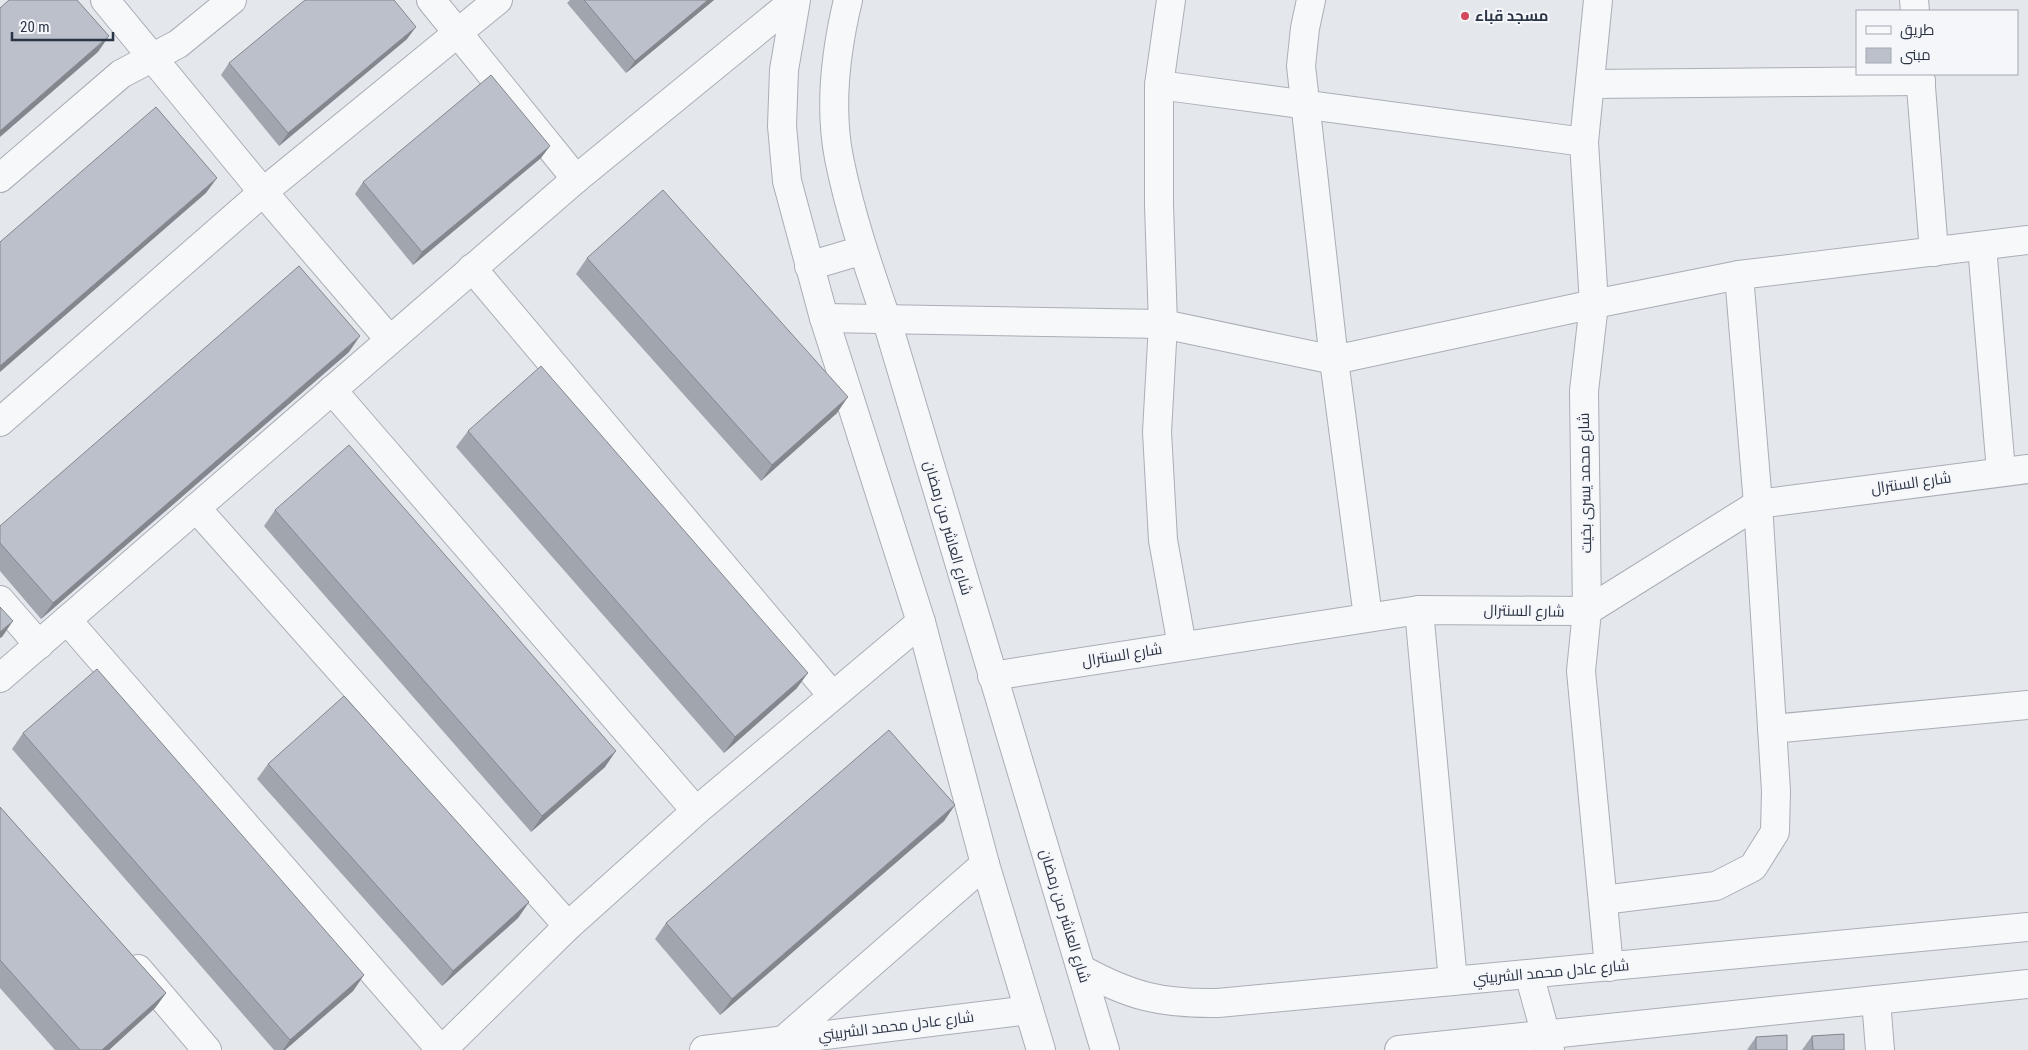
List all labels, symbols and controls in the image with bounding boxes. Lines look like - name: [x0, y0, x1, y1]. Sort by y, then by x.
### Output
- place label: مسجد قباء: [1475, 7, 1549, 25]
- scale bar: [12, 10, 114, 42]
- marker: مسجد قباء: [1459, 10, 1471, 22]
- legend: [1856, 10, 2018, 75]
- text: 20 m: [20, 18, 50, 36]
- text: طريق: [1900, 21, 1934, 40]
- text: مبنى: [1900, 46, 1931, 65]
- street label: شارع محمد يسرى بخيت: [1575, 413, 1597, 553]
- street label: شارع العاشر من رمضان: [918, 459, 976, 598]
- street label: شارع السنترال: [1870, 468, 1953, 500]
- street label: شارع السنترال: [1483, 601, 1565, 623]
- street label: شارع السنترال: [1081, 640, 1164, 672]
- street label: شارع العاشر من رمضان: [1034, 847, 1094, 986]
- street label: شارع عادل محمد الشربيني: [1472, 956, 1630, 991]
- street label: شارع عادل محمد الشربيني: [817, 1007, 975, 1047]

